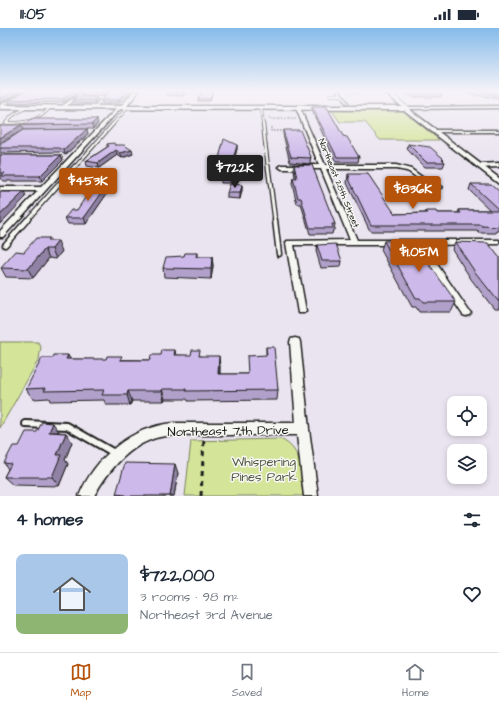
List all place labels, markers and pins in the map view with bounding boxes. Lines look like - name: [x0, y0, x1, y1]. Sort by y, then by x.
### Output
- pin: $722K: [207, 155, 263, 189]
- pin: $453K: [60, 168, 116, 202]
- pin: $836K: [385, 176, 441, 210]
- pin: $1.05M: [386, 239, 452, 273]

